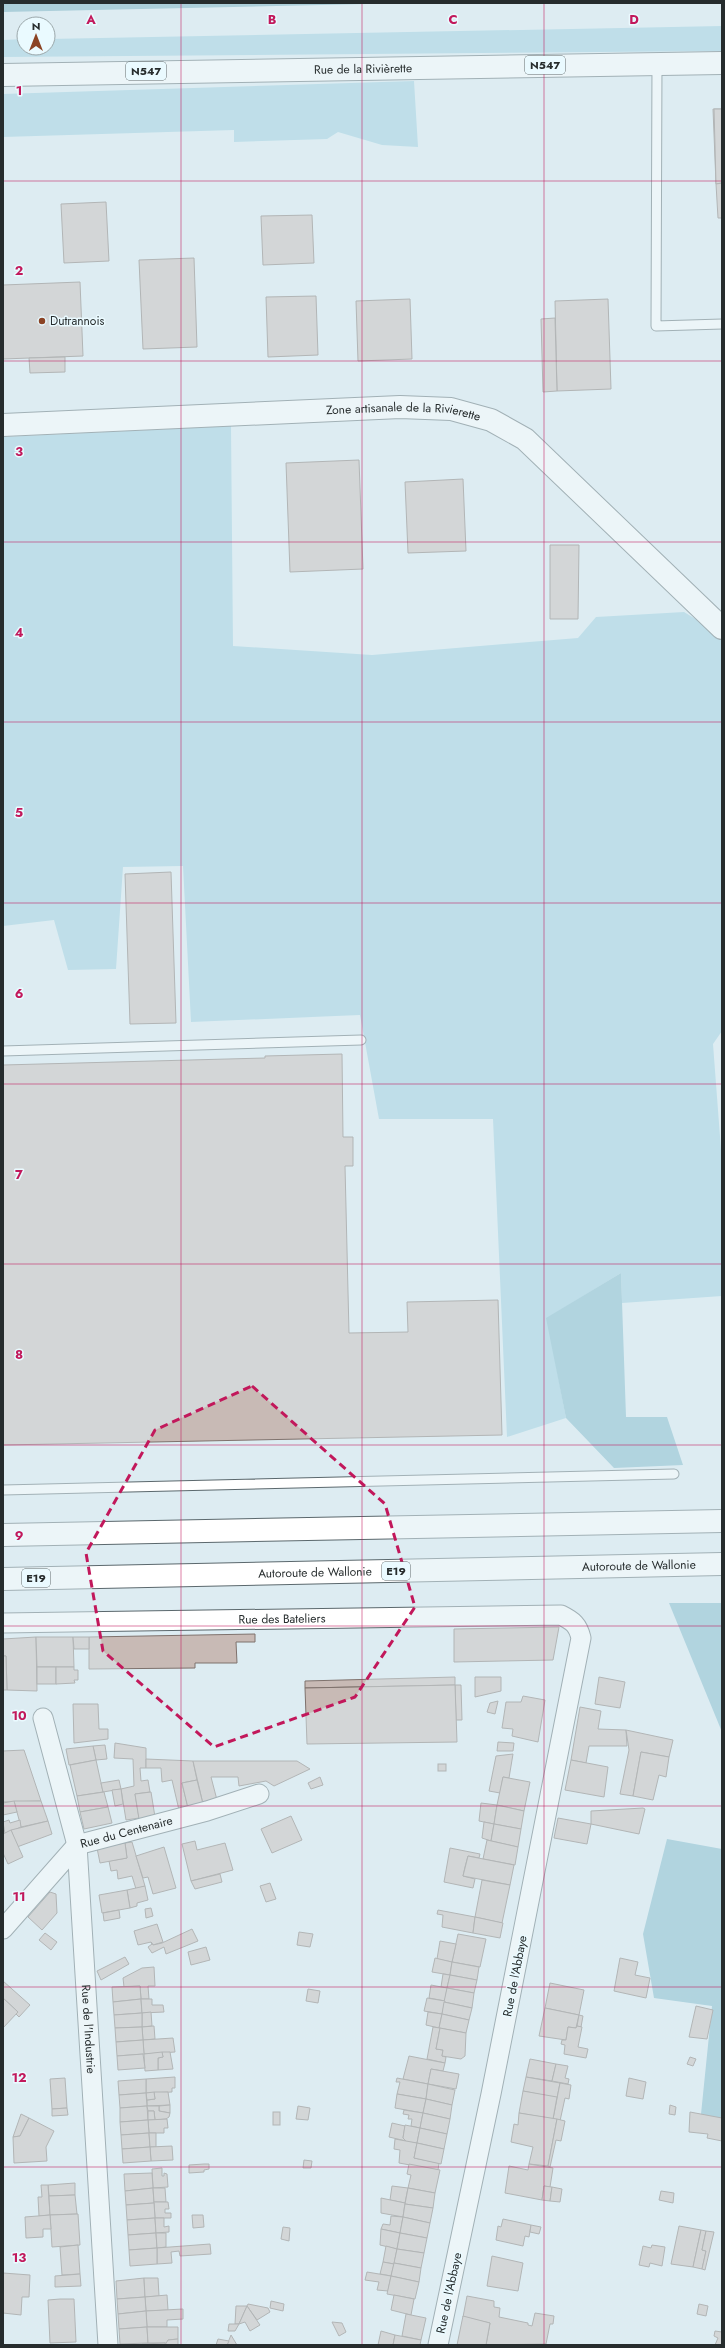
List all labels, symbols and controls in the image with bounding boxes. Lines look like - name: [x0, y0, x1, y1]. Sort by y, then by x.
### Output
- text: A: [85, 10, 96, 29]
- text: B: [268, 10, 277, 29]
- text: C: [448, 10, 458, 29]
- text: D: [629, 10, 639, 29]
- north arrow: [16, 16, 56, 56]
- text: N: [32, 18, 40, 34]
- road number: N547: [525, 56, 565, 74]
- street label: Rue de la Rivièrette: [314, 59, 412, 79]
- road number: N547: [126, 62, 166, 80]
- text: 1: [16, 81, 22, 100]
- text: 2: [15, 261, 23, 280]
- place label: Dutrannois: [50, 312, 105, 330]
- marker: Dutrannois: [37, 316, 47, 326]
- street label: Zone artisanale de la Rivierette: [326, 398, 483, 426]
- text: 3: [15, 442, 23, 461]
- text: 4: [14, 623, 24, 642]
- text: 5: [15, 803, 23, 822]
- text: 6: [15, 984, 24, 1003]
- text: 7: [15, 1165, 23, 1184]
- text: 8: [15, 1345, 23, 1364]
- text: 9: [15, 1526, 24, 1545]
- street label: Autoroute de Wallonie: [582, 1556, 696, 1576]
- street label: Autoroute de Wallonie: [258, 1562, 372, 1583]
- road number: E19: [382, 1562, 410, 1580]
- road number: E19: [22, 1569, 50, 1587]
- street label: Rue des Bateliers: [238, 1609, 326, 1629]
- text: 10: [11, 1706, 27, 1725]
- street label: Rue du Centenaire: [78, 1811, 175, 1853]
- text: 11: [12, 1887, 26, 1906]
- street label: Rue de l'Abbaye: [498, 1934, 532, 2018]
- street label: Rue de l'Industrie: [77, 1984, 100, 2074]
- text: 12: [11, 2068, 27, 2087]
- text: 13: [12, 2248, 26, 2267]
- street label: Rue de l'Abbaye: [432, 2251, 466, 2335]

